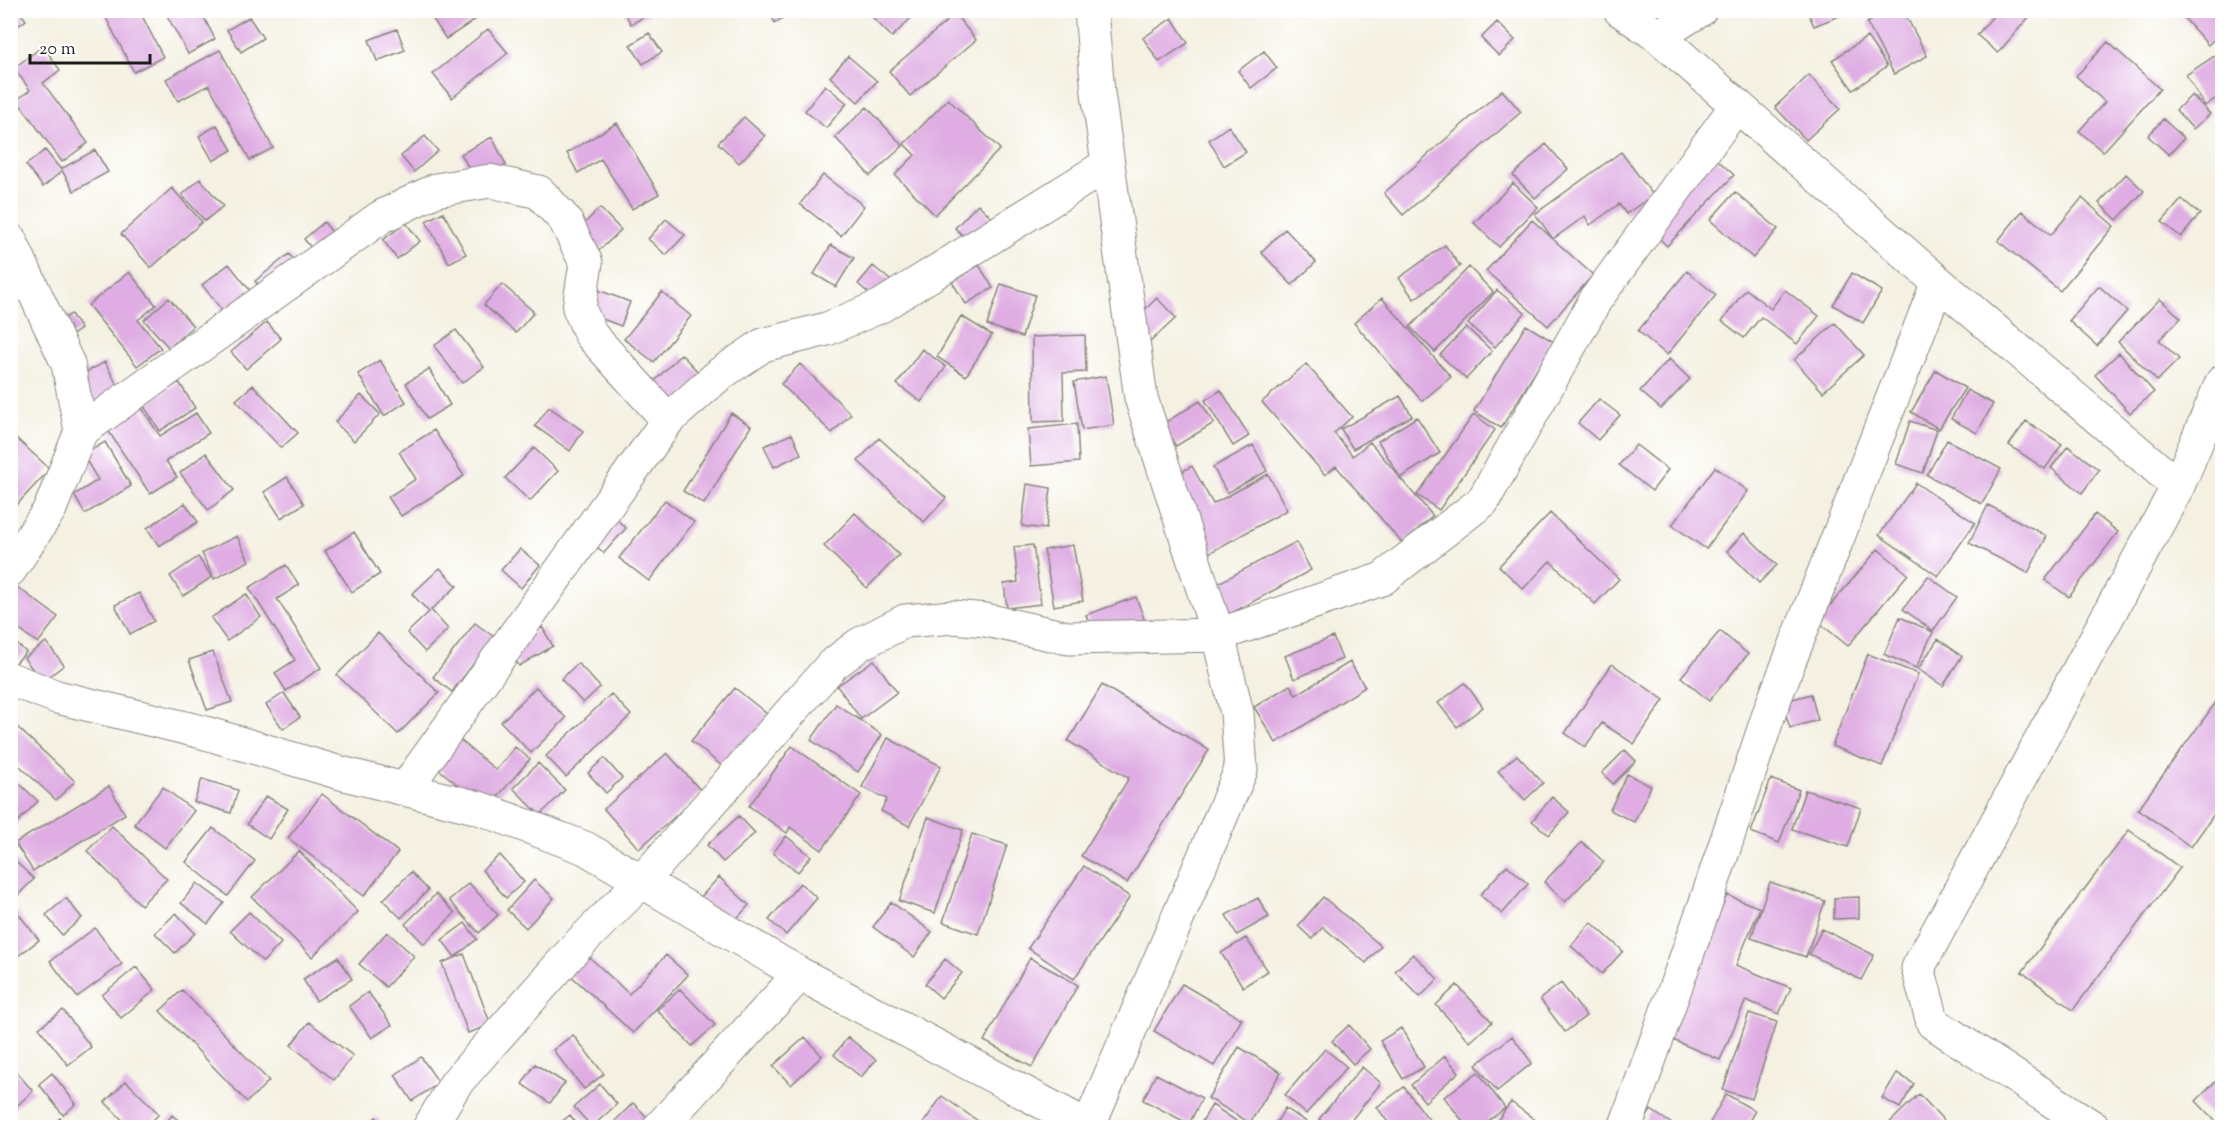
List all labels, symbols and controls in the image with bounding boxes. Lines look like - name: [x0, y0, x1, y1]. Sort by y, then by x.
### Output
- scale bar: [30, 27, 150, 65]
- text: 20 m: [39, 37, 76, 63]

